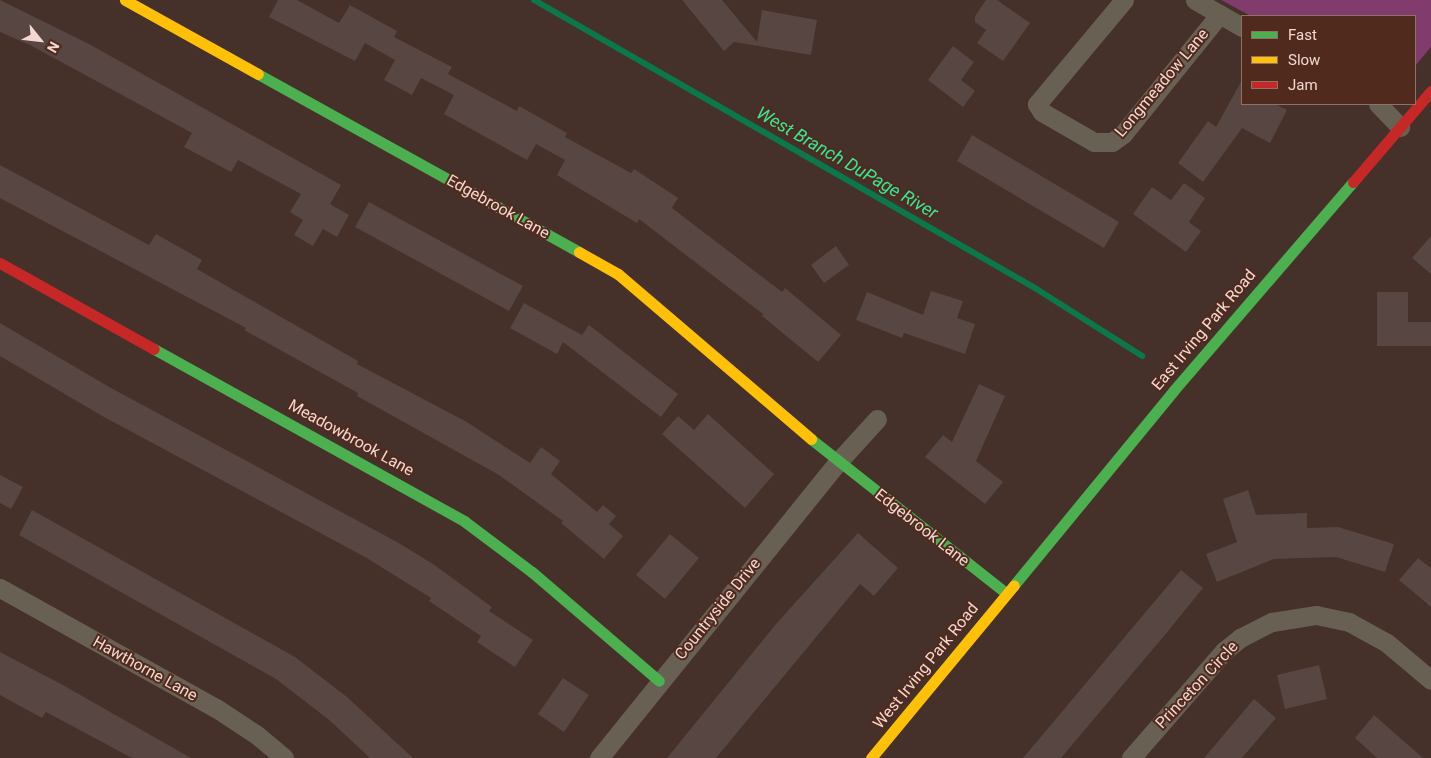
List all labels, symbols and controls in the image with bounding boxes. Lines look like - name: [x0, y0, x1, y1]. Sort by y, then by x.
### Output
- north arrow: [15, 15, 65, 65]
- legend: [1241, 15, 1416, 105]
- street label: Longmeadow Lane: [1111, 25, 1213, 141]
- text: Fast: [1288, 26, 1317, 44]
- text: N: [44, 39, 63, 55]
- text: Slow: [1288, 51, 1320, 69]
- text: Jam: [1288, 76, 1318, 94]
- water label: West Branch DuPage River: [752, 102, 942, 224]
- street label: Edgebrook Lane: [443, 171, 553, 243]
- street label: East Irving Park Road: [1148, 266, 1260, 394]
- street label: Meadowbrook Lane: [285, 396, 417, 480]
- street label: Edgebrook Lane: [871, 485, 973, 571]
- street label: Countryside Drive: [671, 554, 765, 664]
- street label: West Irving Park Road: [869, 599, 983, 733]
- street label: Hawthorne Lane: [89, 632, 201, 706]
- street label: Princeton Circle: [1152, 637, 1242, 733]

